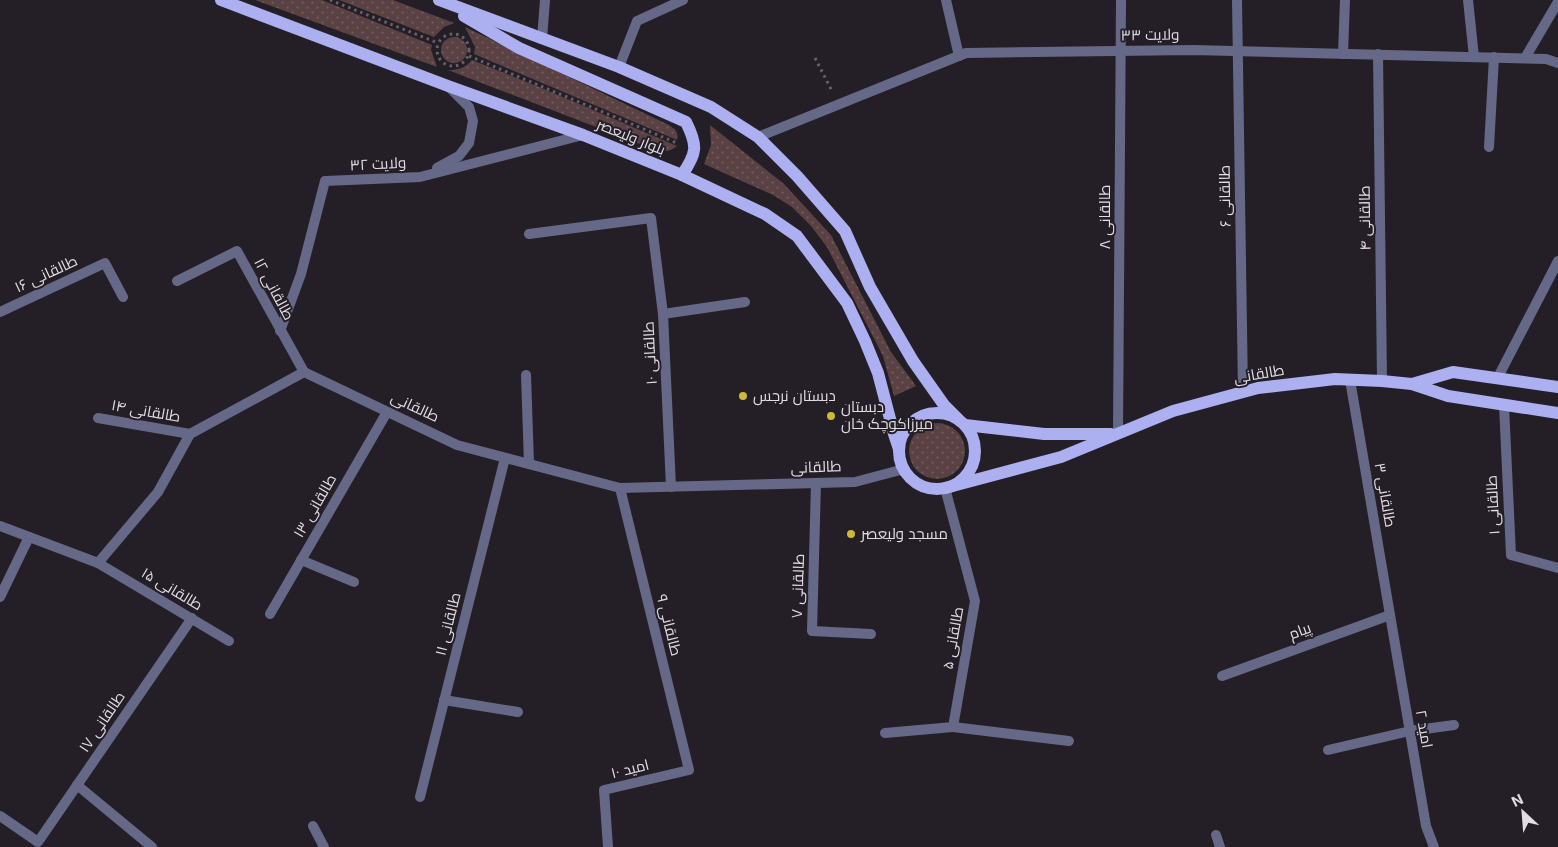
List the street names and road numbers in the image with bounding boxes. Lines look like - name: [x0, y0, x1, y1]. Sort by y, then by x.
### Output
- street label: ولایت ٣۳: [1121, 24, 1179, 45]
- street label: بلوار ولیعصر: [593, 114, 668, 159]
- street label: ولایت ۳۲: [349, 153, 407, 174]
- street label: طالقانی ۶: [1214, 165, 1236, 227]
- street label: طالقانی ۸: [1095, 185, 1115, 249]
- street label: طالقانی ۴: [1354, 185, 1376, 251]
- street label: طالقانی ۱۶: [11, 251, 81, 297]
- street label: طالقانی ۱۲: [249, 254, 299, 324]
- street label: طالقانی ۱۰: [638, 321, 662, 385]
- street label: طالقانی: [1232, 360, 1286, 388]
- street label: طالقانی: [388, 387, 442, 427]
- street label: طالقانی ۱۴: [110, 395, 182, 427]
- street label: طالقانی: [790, 456, 842, 478]
- street label: طالقانی ۳: [1369, 461, 1401, 529]
- street label: طالقانی ۱۳: [289, 471, 341, 541]
- street label: طالقانی ۱: [1481, 475, 1505, 535]
- street label: طالقانی ۷: [787, 553, 809, 619]
- street label: طالقانی ۱۵: [138, 563, 206, 615]
- street label: طالقانی ۱۱: [430, 590, 466, 658]
- street label: طالقانی ۹: [652, 592, 686, 658]
- street label: طالقانی ۵: [938, 605, 968, 671]
- street label: پیام: [1286, 618, 1314, 644]
- street label: طالقانی ۱۷: [74, 688, 130, 756]
- street label: امید ۲: [1412, 708, 1437, 749]
- street label: امید ۱۰: [609, 755, 651, 782]

